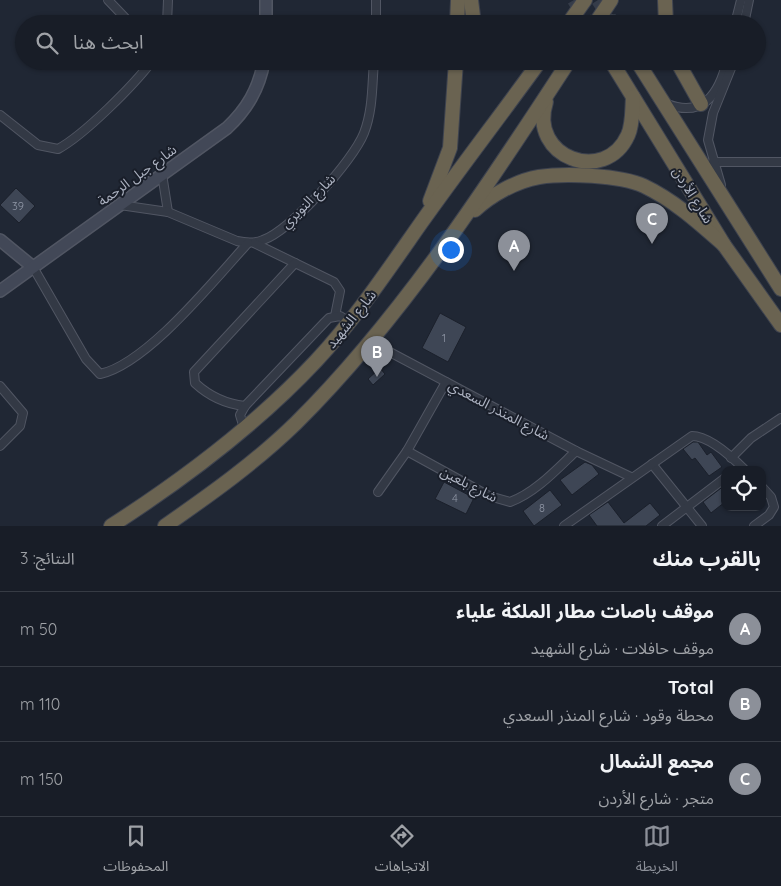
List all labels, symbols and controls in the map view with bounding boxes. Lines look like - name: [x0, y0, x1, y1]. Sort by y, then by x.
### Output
- search box: [15, 15, 766, 70]
- icon: search: [33, 29, 61, 57]
- text: ابحث هنا: [73, 30, 144, 54]
- street label: شارع جبل الرحمة: [94, 140, 181, 211]
- street label: شارع الأردن: [667, 163, 717, 228]
- street label: شارع النويري: [277, 170, 341, 234]
- house number: 39: [12, 199, 24, 213]
- pin: C: [636, 203, 668, 244]
- pin: A: [498, 230, 530, 271]
- your location: [438, 237, 464, 263]
- street label: شارع الشهيد: [322, 286, 382, 353]
- house number: 1: [442, 331, 446, 345]
- pin: B: [361, 336, 393, 377]
- street label: شارع المنذر السعدي: [444, 376, 553, 446]
- street label: شارع بلعين: [436, 462, 501, 508]
- map controls: [721, 466, 766, 511]
- button: locate: [721, 466, 766, 511]
- house number: 4: [452, 491, 458, 505]
- house number: 8: [539, 501, 545, 515]
- text: بالقرب منك: [653, 545, 761, 571]
- text: النتائج: 3: [20, 548, 75, 568]
- text: موقف باصات مطار الملكة علياء: [456, 599, 714, 623]
- text: 50 m: [20, 619, 57, 639]
- text: A: [740, 619, 750, 639]
- text: موقف حافلات · شارع الشهيد: [531, 638, 714, 658]
- text: Total: [668, 675, 714, 699]
- text: 110 m: [20, 694, 60, 714]
- text: B: [740, 694, 750, 714]
- text: محطة وقود · شارع المنذر السعدي: [503, 705, 714, 725]
- text: مجمع الشمال: [600, 749, 714, 773]
- text: 150 m: [20, 769, 63, 789]
- text: C: [740, 769, 750, 789]
- text: متجر · شارع الأردن: [599, 788, 714, 808]
- tab: المحفوظات: [103, 822, 168, 881]
- tab: الاتجاهات: [375, 822, 429, 881]
- tab: الخريطة: [636, 822, 678, 881]

